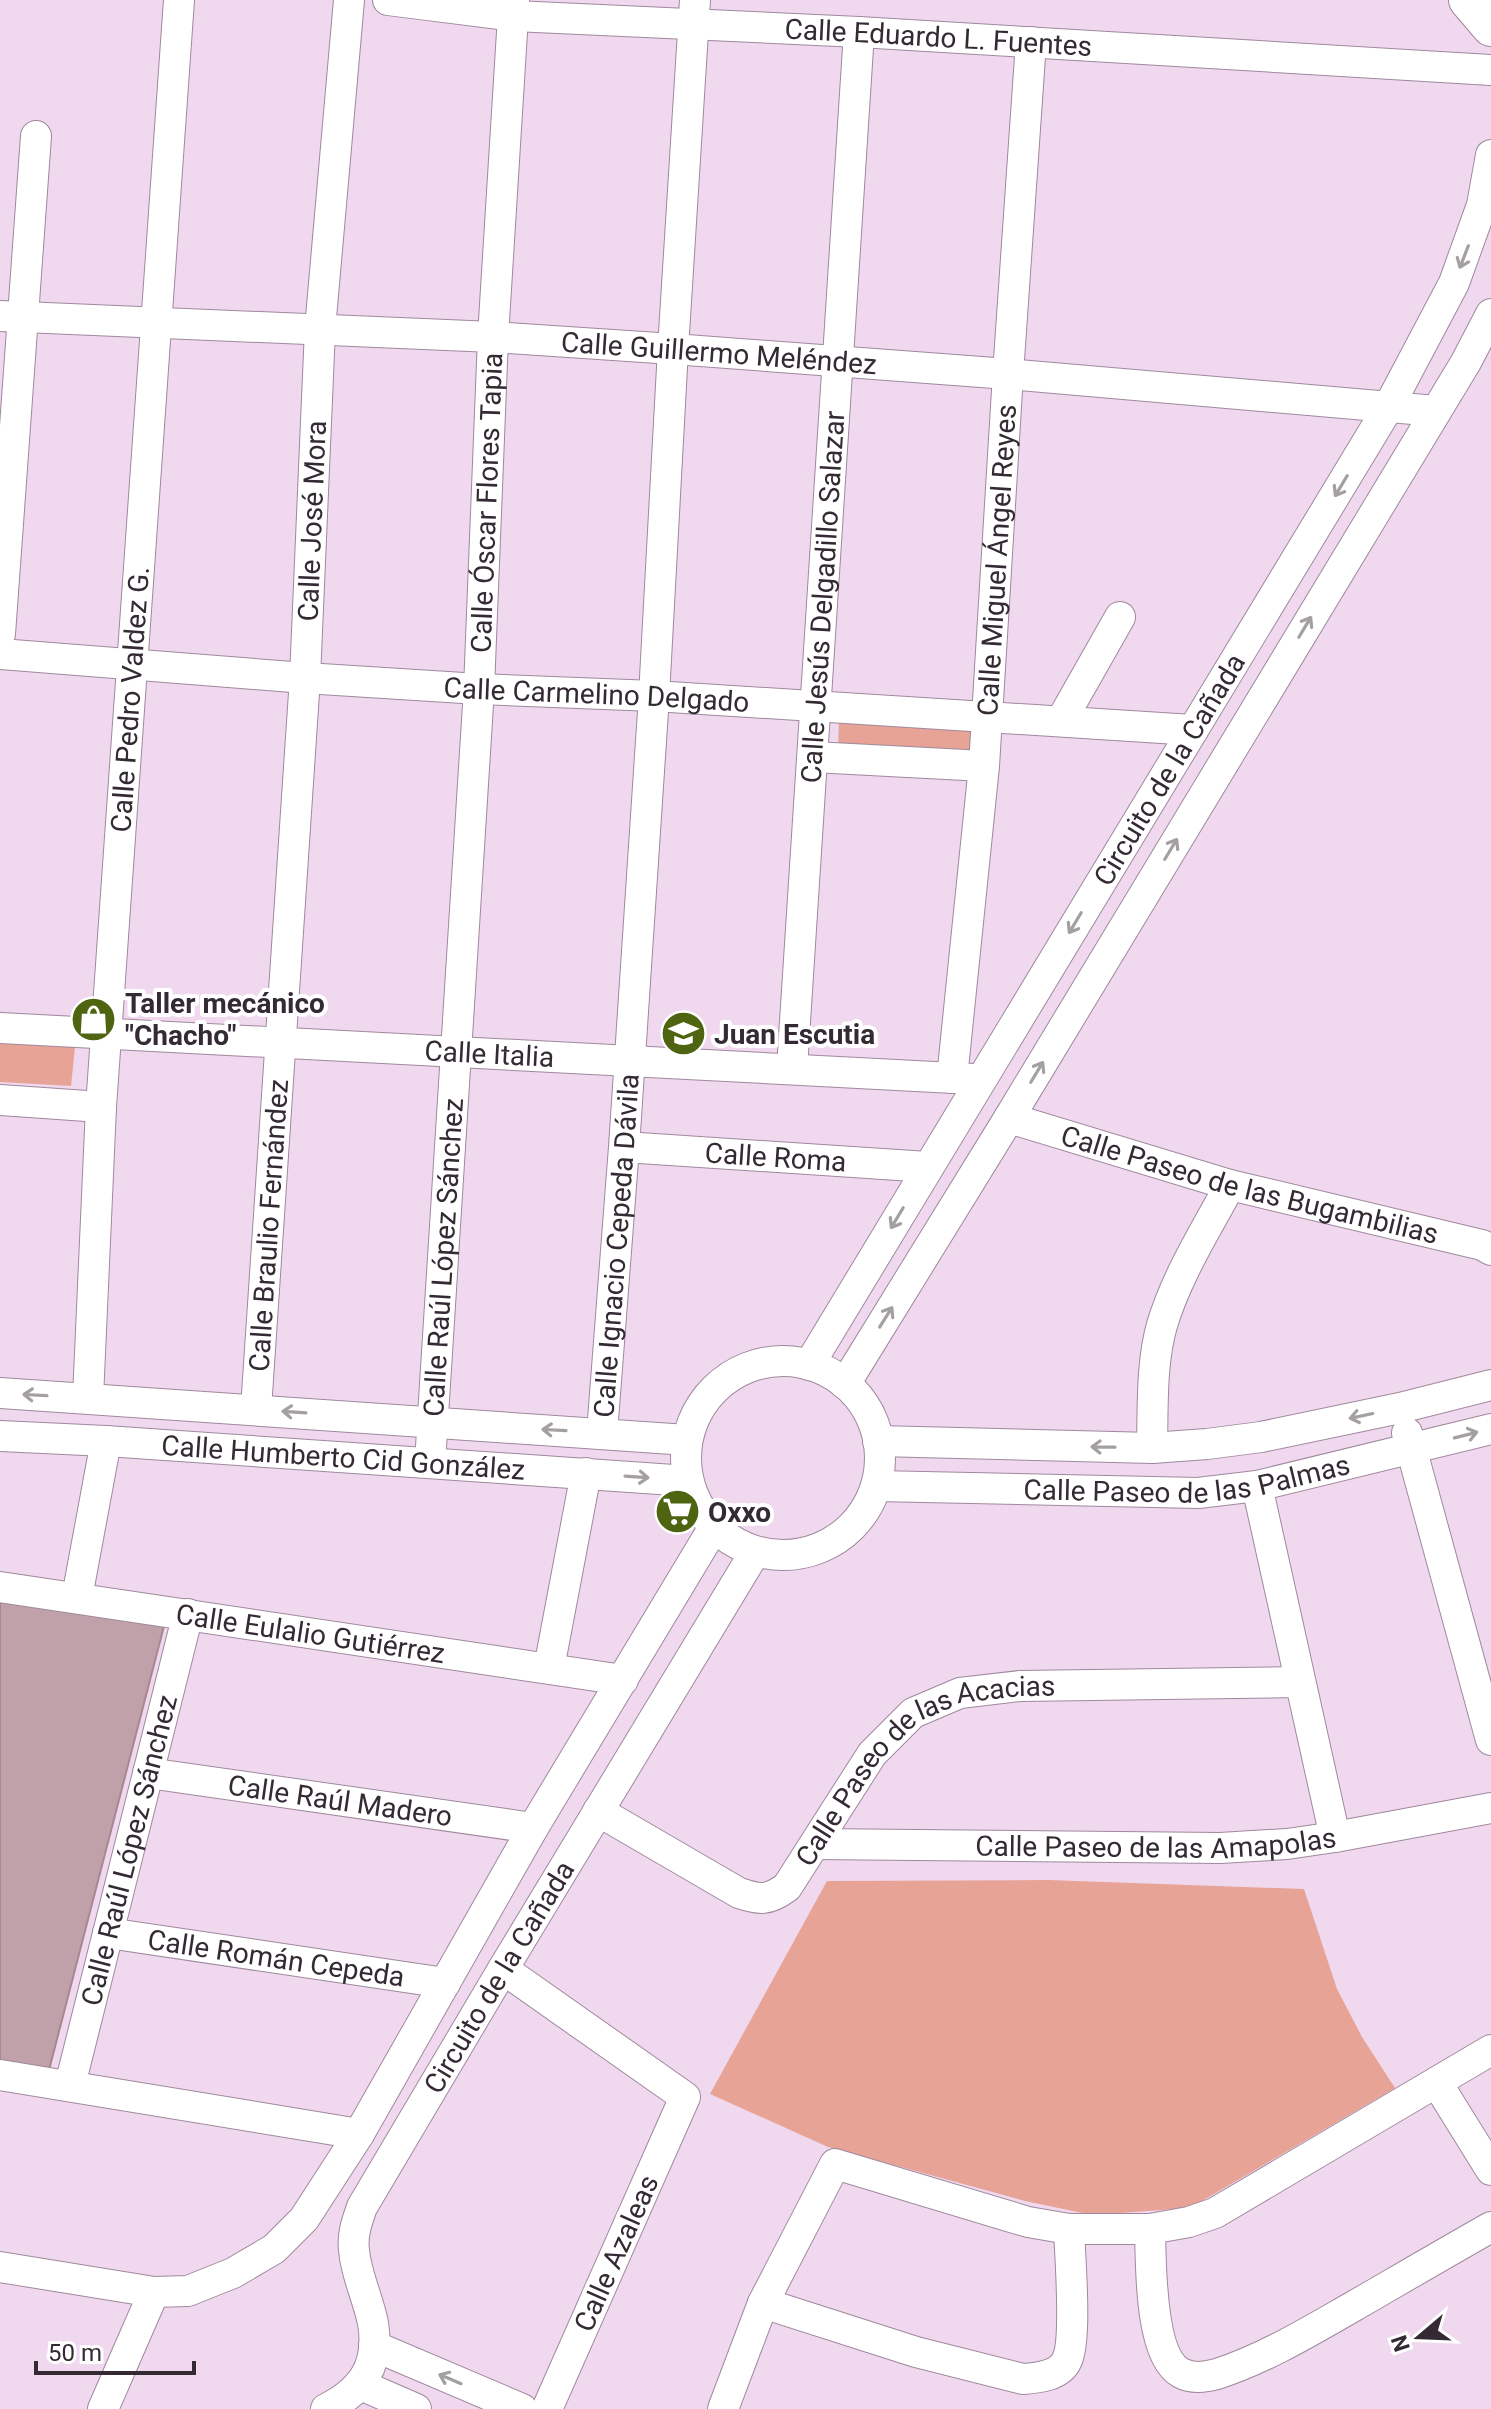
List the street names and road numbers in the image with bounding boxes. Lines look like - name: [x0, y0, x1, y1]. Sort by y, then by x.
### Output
- street label: Calle Eduardo L. Fuentes: [784, 13, 1093, 63]
- street label: Calle Guillermo Meléndez: [560, 326, 878, 381]
- street label: Calle Óscar Flores Tapia: [464, 352, 509, 653]
- street label: Calle Miguel Ángel Reyes: [971, 403, 1023, 717]
- street label: Calle Jesús Delgadillo Salazar: [794, 409, 852, 784]
- street label: Calle José Mora: [291, 420, 333, 622]
- street label: Calle Pedro Valdez G.: [104, 565, 156, 833]
- street label: Circuito de la Cañada: [1087, 648, 1252, 892]
- street label: Calle Carmelino Delgado: [443, 671, 750, 719]
- street label: Calle Italia: [424, 1034, 555, 1074]
- street label: Calle Ignacio Cepeda Dávila: [587, 1073, 646, 1419]
- street label: Calle Braulio Fernández: [243, 1078, 295, 1373]
- street label: Calle Raúl López Sánchez: [417, 1097, 470, 1418]
- street label: Calle Paseo de las Bugambilias: [1057, 1119, 1442, 1251]
- street label: Calle Roma: [704, 1136, 848, 1179]
- street label: Calle Humberto Cid González: [160, 1429, 526, 1487]
- street label: Calle Paseo de las Palmas: [1023, 1448, 1353, 1510]
- street label: Calle Eulalio Gutiérrez: [174, 1597, 447, 1670]
- street label: Calle Paseo de las Acacias: [789, 1669, 1056, 1872]
- street label: Calle Raúl López Sánchez: [74, 1692, 184, 2009]
- street label: Calle Raúl Madero: [226, 1769, 454, 1833]
- street label: Calle Paseo de las Amapolas: [975, 1821, 1338, 1865]
- street label: Circuito de la Cañada: [417, 1855, 581, 2099]
- street label: Calle Román Cepeda: [146, 1923, 407, 1994]
- street label: Calle Azaleas: [567, 2170, 666, 2337]

